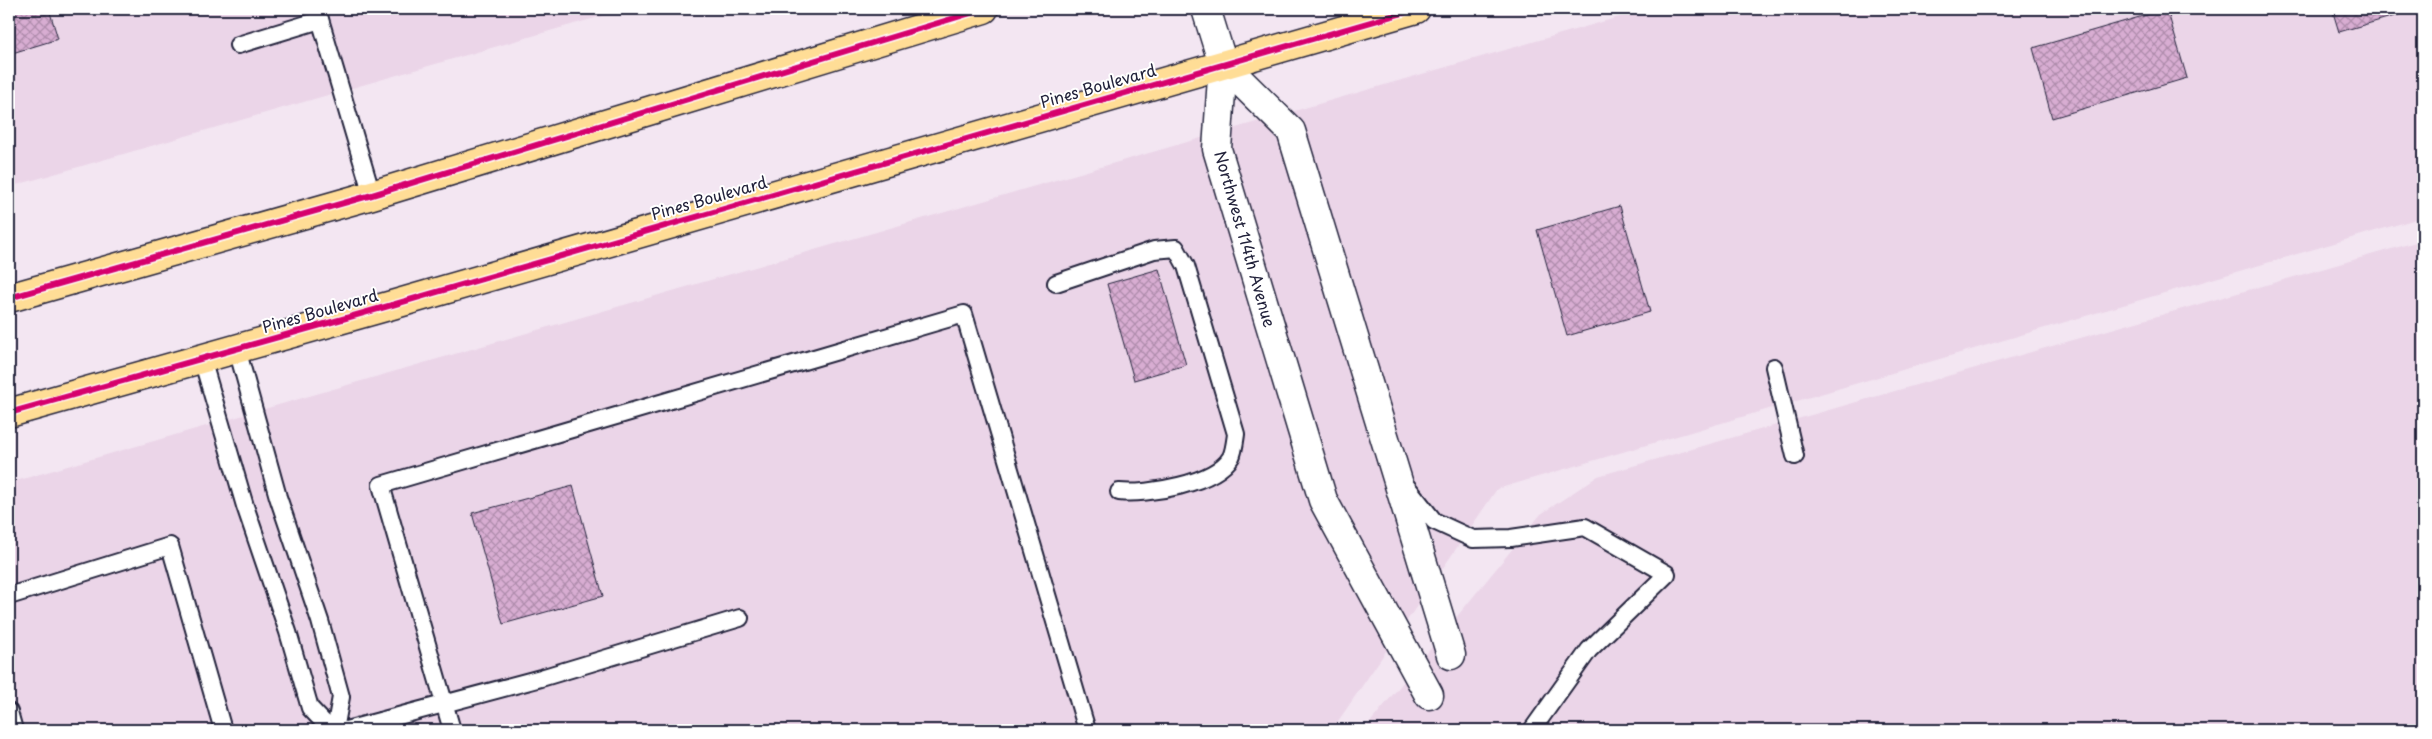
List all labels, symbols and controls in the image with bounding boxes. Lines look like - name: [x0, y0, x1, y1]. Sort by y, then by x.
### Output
- street label: Pines Boulevard: [1037, 57, 1159, 113]
- street label: Northwest 114th Avenue: [1209, 148, 1283, 330]
- street label: Pines Boulevard: [648, 169, 770, 225]
- street label: Pines Boulevard: [259, 282, 381, 338]

